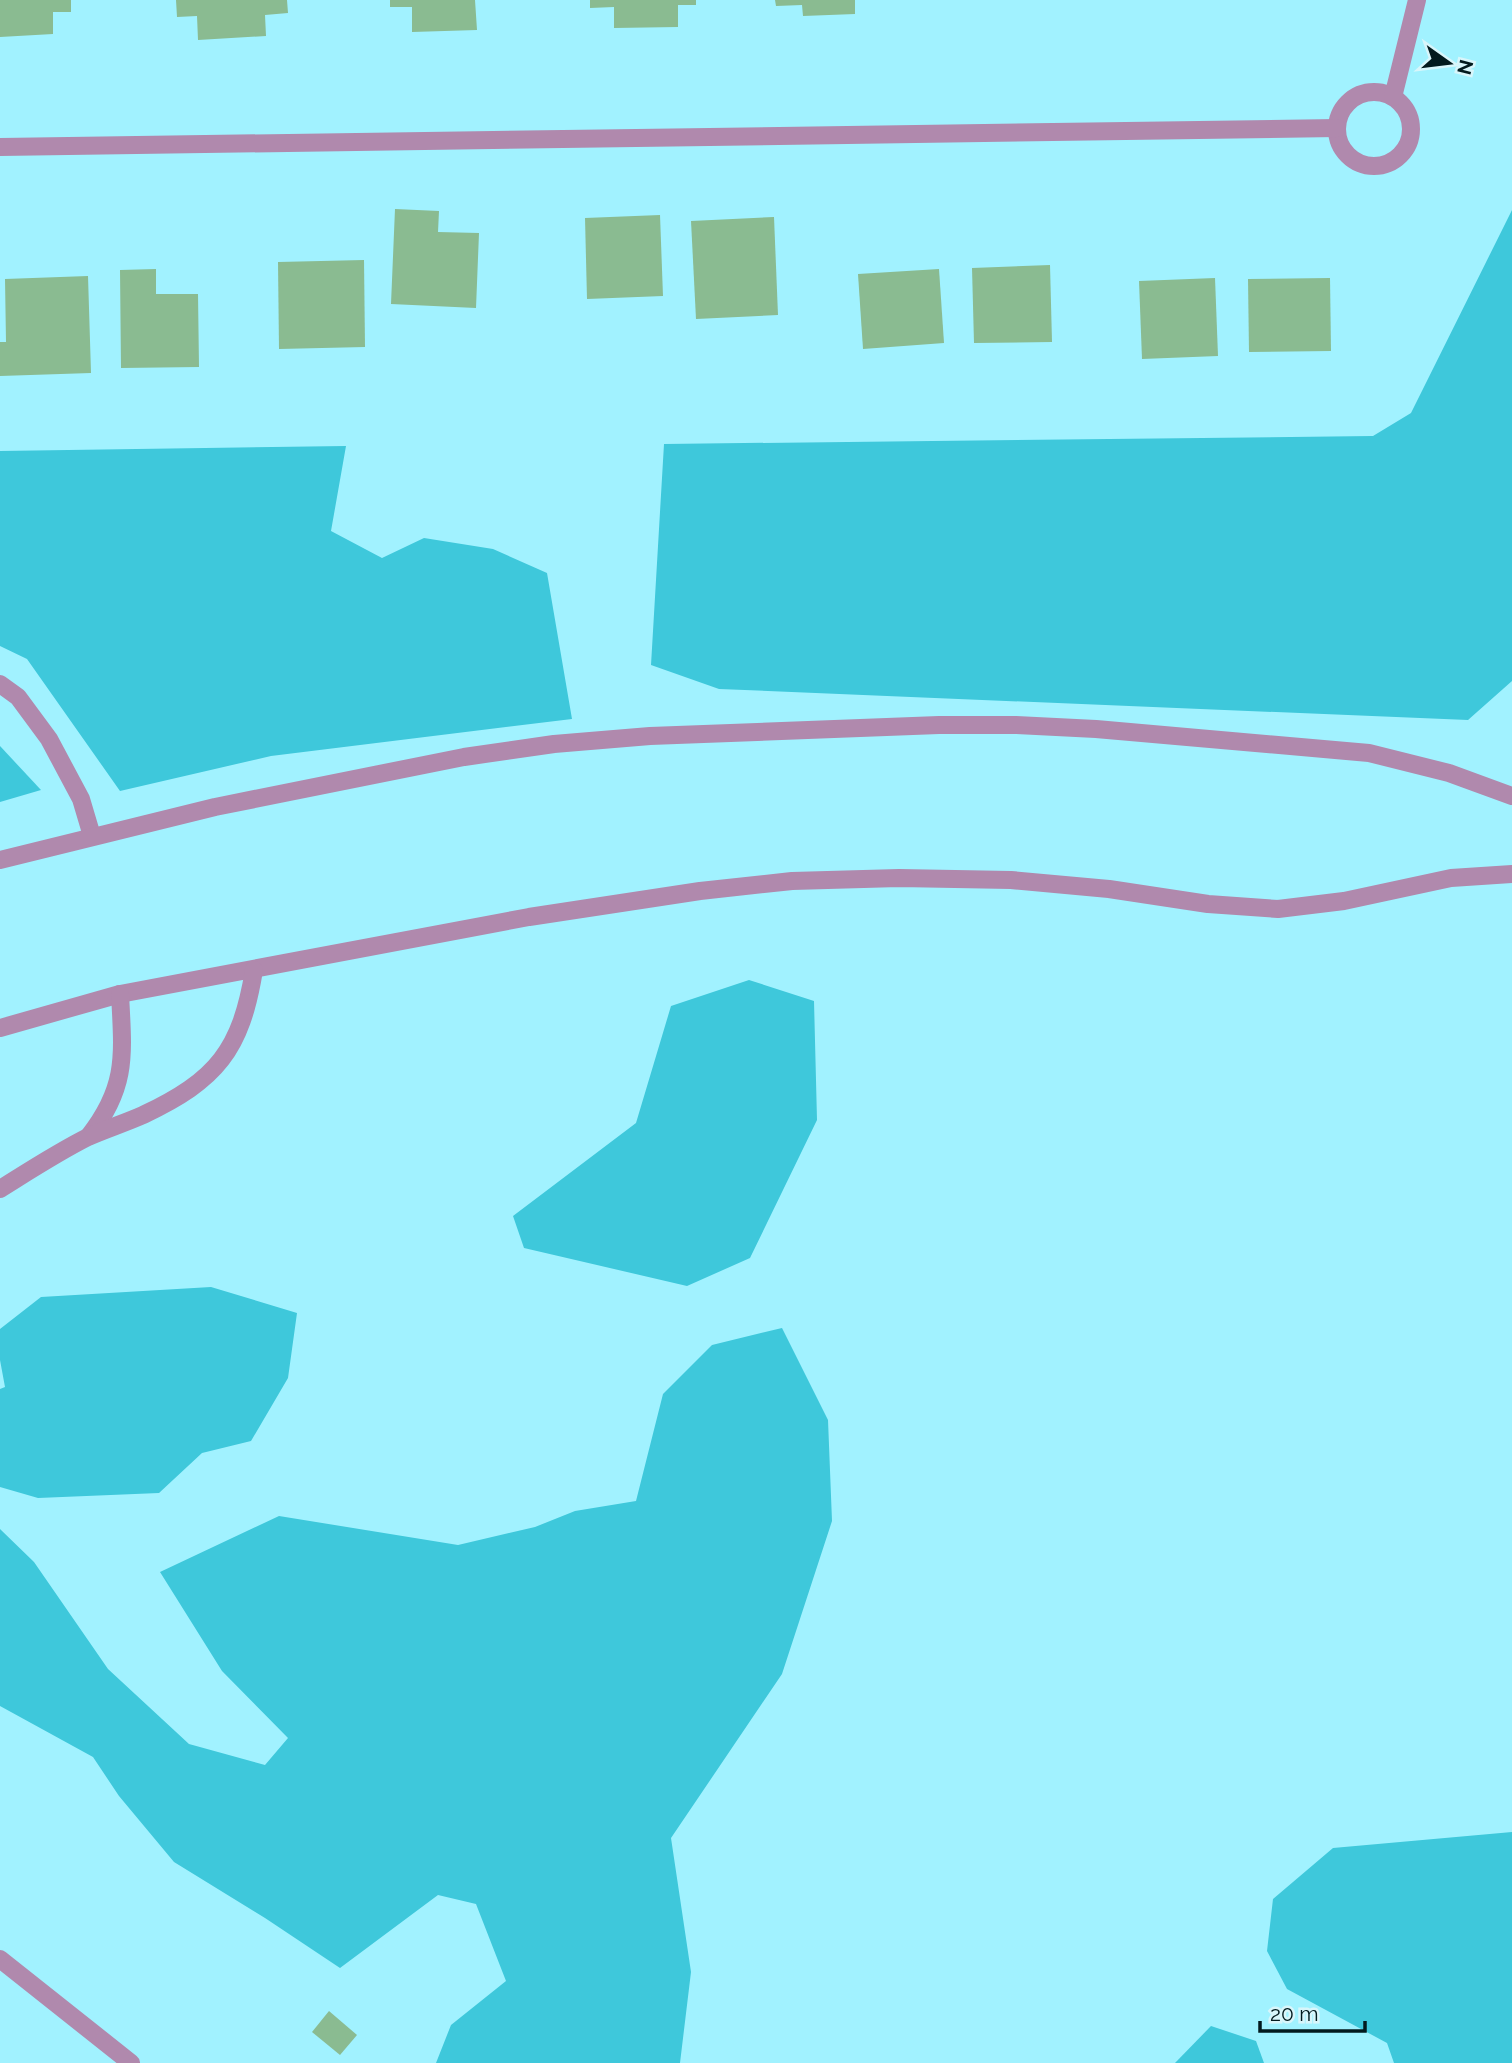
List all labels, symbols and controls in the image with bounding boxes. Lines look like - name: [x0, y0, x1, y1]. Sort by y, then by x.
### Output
- north arrow: [1414, 28, 1484, 98]
- text: N: [1453, 57, 1478, 77]
- scale bar: [1260, 1990, 1365, 2034]
- text: 20 m: [1270, 2001, 1318, 2026]

